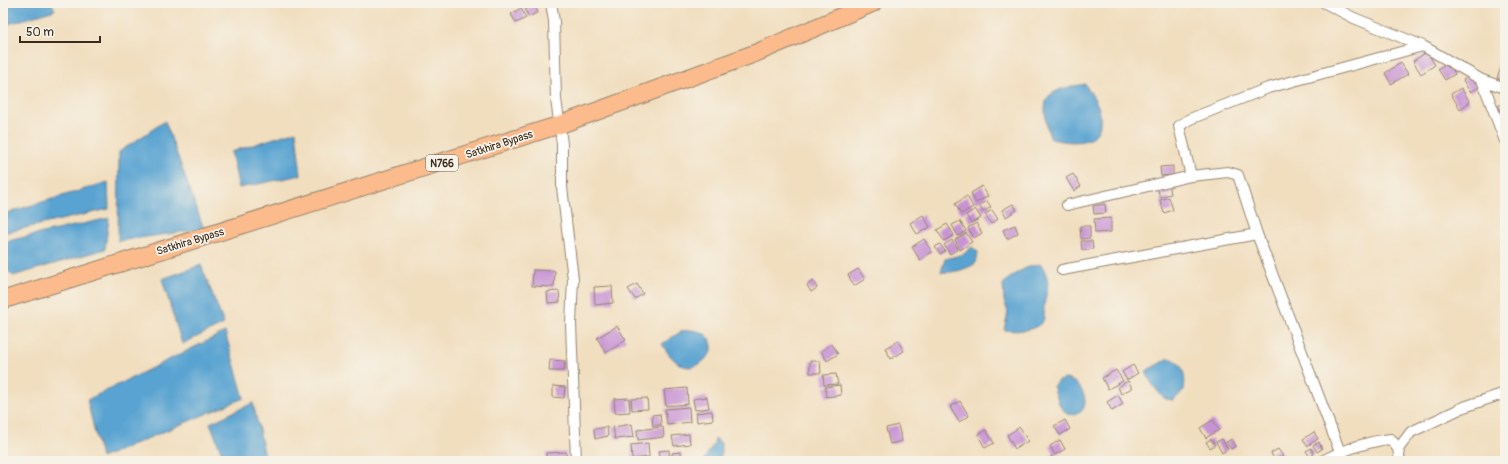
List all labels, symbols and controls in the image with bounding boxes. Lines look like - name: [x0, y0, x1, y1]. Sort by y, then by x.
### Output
- scale bar: [20, 18, 100, 44]
- text: 50 m: [26, 25, 54, 40]
- street label: Satkhira Bypass: [464, 127, 534, 161]
- road number: N766: [426, 155, 458, 171]
- street label: Satkhira Bypass: [155, 225, 226, 258]

